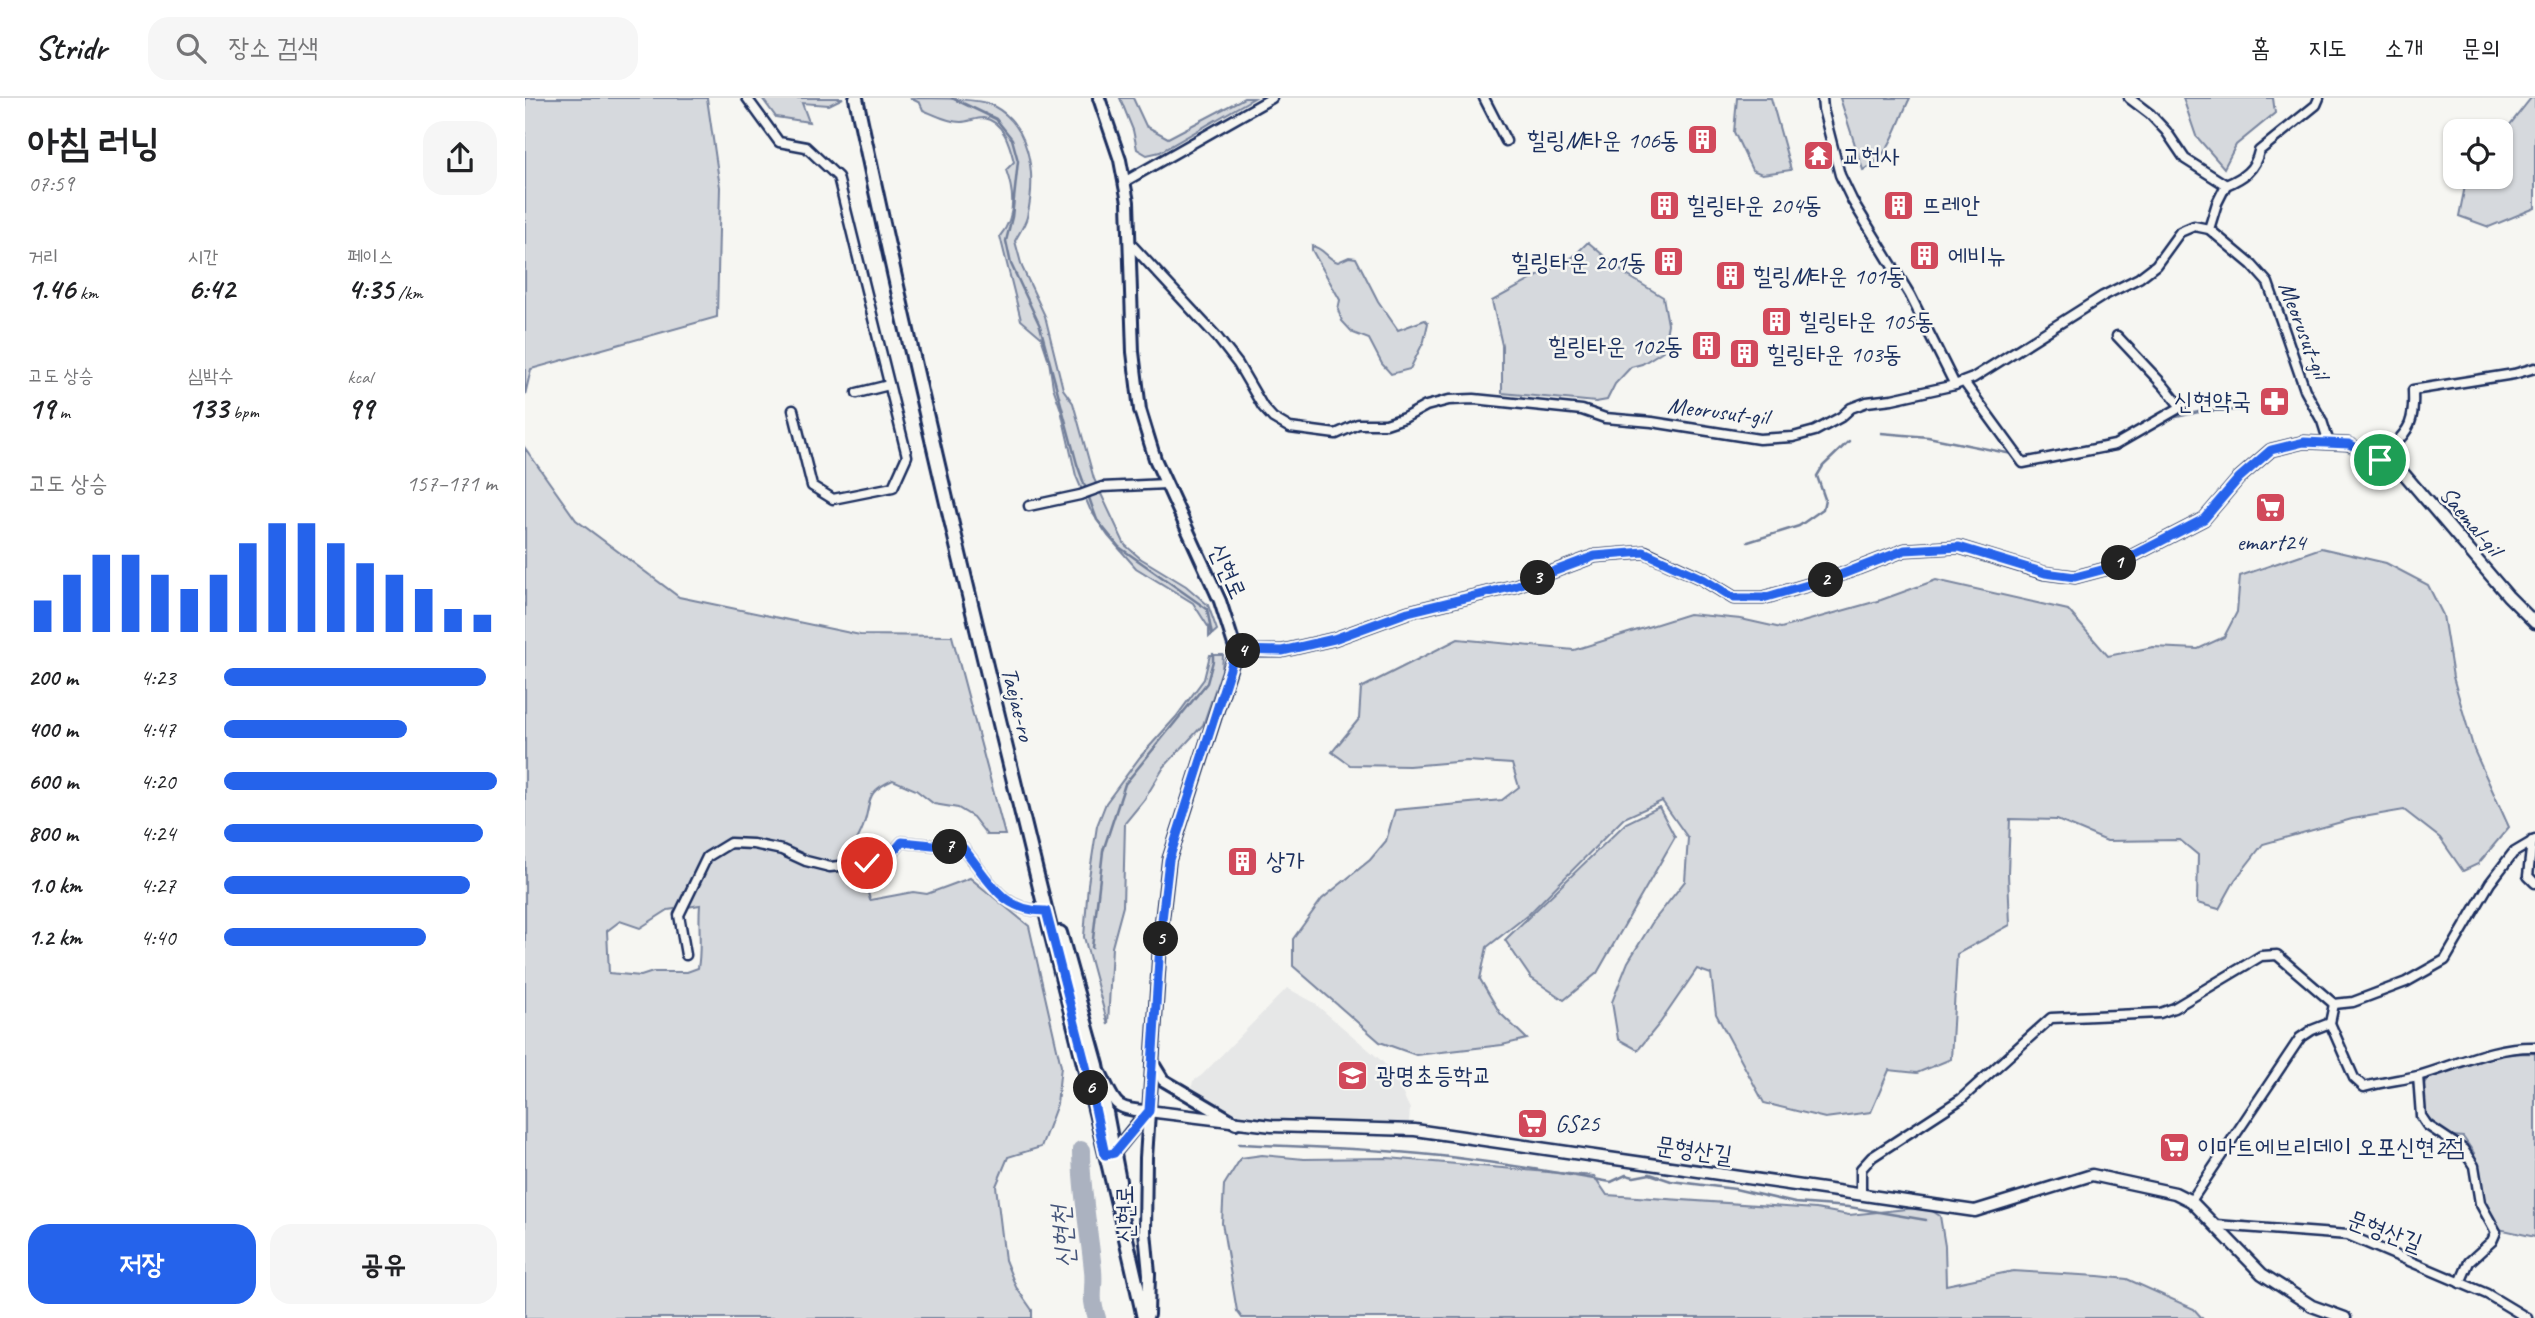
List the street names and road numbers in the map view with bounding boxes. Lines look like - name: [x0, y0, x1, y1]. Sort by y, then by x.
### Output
- street label: Meorusut-gil: [2272, 277, 2338, 386]
- street label: Meorusut-gil: [1666, 390, 1774, 433]
- street label: Saemal-gil: [2433, 480, 2511, 565]
- street label: 신현로: [1203, 538, 1253, 604]
- street label: Taejae-ro: [994, 664, 1042, 745]
- street label: 문형산길: [1654, 1130, 1734, 1170]
- street label: 신현로: [1109, 1185, 1141, 1243]
- street label: 문형산길: [2344, 1204, 2426, 1258]

